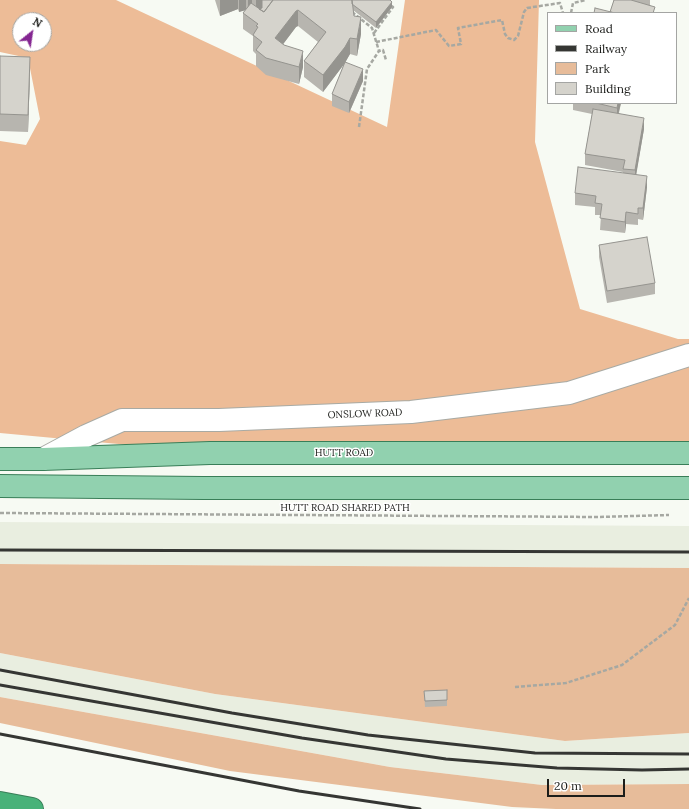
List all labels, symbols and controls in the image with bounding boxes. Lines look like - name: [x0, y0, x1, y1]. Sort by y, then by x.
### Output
- north arrow: [12, 12, 52, 52]
- legend: [547, 12, 677, 104]
- text: N: [30, 14, 45, 31]
- text: Road: [585, 21, 613, 36]
- text: Railway: [585, 41, 627, 56]
- text: Park: [585, 61, 610, 76]
- text: Building: [585, 81, 631, 96]
- street label: ONSLOW ROAD: [327, 407, 403, 421]
- street label: HUTT ROAD: [315, 447, 373, 459]
- street label: HUTT ROAD SHARED PATH: [280, 502, 410, 514]
- scale bar: [549, 771, 627, 797]
- text: 20 m: [554, 778, 582, 793]

